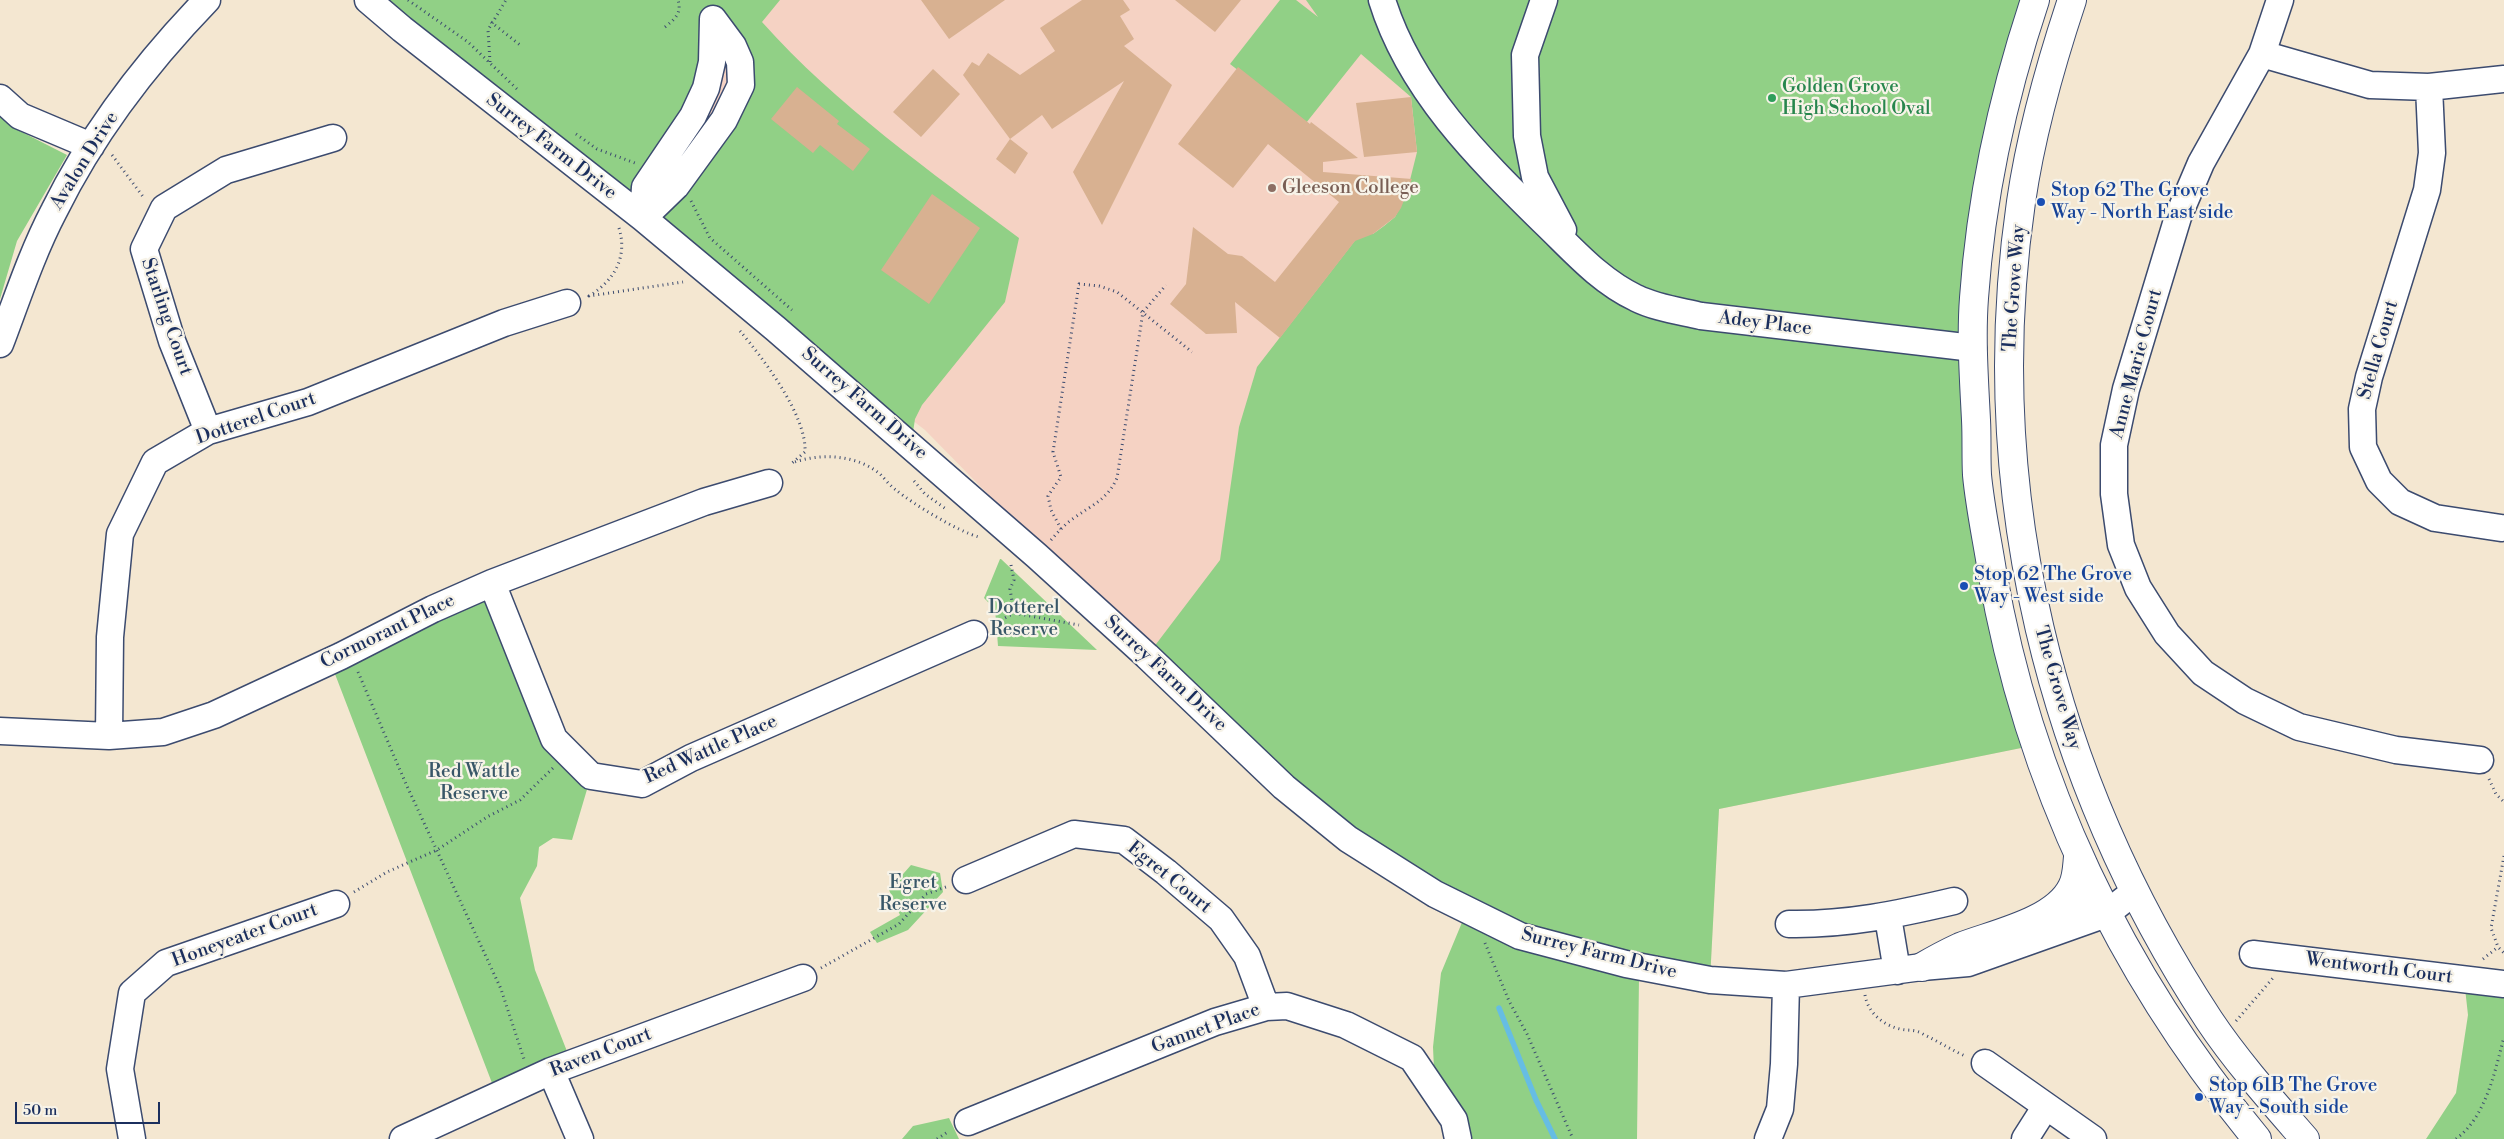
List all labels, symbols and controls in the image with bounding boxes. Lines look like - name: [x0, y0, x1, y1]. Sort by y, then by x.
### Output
- place label: Golden Grove High School Oval: [1782, 76, 1931, 120]
- street label: Surrey Farm Drive: [481, 89, 621, 205]
- marker: Golden Grove High School Oval: [1766, 92, 1778, 104]
- street label: Avalon Drive: [46, 108, 124, 214]
- place label: Gleeson College: [1282, 177, 1419, 199]
- place label: Stop 62 The Grove Way - North East side: [2051, 180, 2233, 224]
- marker: Gleeson College: [1266, 182, 1278, 194]
- marker: Stop 62 The Grove Way - North East side: [2035, 196, 2047, 208]
- street label: The Grove Way: [1999, 224, 2031, 352]
- street label: Starling Court: [135, 255, 197, 379]
- street label: Anne Marie Court: [2106, 287, 2168, 441]
- street label: Stella Court: [2354, 298, 2404, 402]
- street label: Adey Place: [1717, 307, 1813, 341]
- street label: Surrey Farm Drive: [796, 343, 932, 465]
- street label: Dotterel Court: [193, 388, 319, 450]
- place label: Stop 62 The Grove Way - West side: [1974, 564, 2132, 608]
- marker: Stop 62 The Grove Way - West side: [1958, 580, 1970, 592]
- street label: Cormorant Place: [317, 590, 459, 674]
- park label: Dotterel Reserve: [988, 597, 1060, 641]
- street label: Surrey Farm Drive: [1099, 611, 1231, 737]
- street label: The Grove Way: [2028, 624, 2086, 752]
- street label: Red Wattle Place: [641, 710, 781, 790]
- park label: Red Wattle Reserve: [428, 761, 520, 805]
- street label: Egret Court: [1122, 837, 1216, 919]
- park label: Egret Reserve: [879, 872, 947, 916]
- street label: Honeyeater Court: [169, 899, 321, 973]
- street label: Surrey Farm Drive: [1519, 924, 1679, 984]
- street label: Wentworth Court: [2304, 949, 2454, 989]
- street label: Gannet Place: [1149, 999, 1263, 1059]
- street label: Raven Court: [547, 1023, 655, 1083]
- place label: Stop 61B The Grove Way - South side: [2209, 1075, 2377, 1119]
- marker: Stop 61B The Grove Way - South side: [2193, 1091, 2205, 1103]
- scale bar: [18, 1092, 162, 1124]
- text: 50 m: [23, 1101, 57, 1120]

